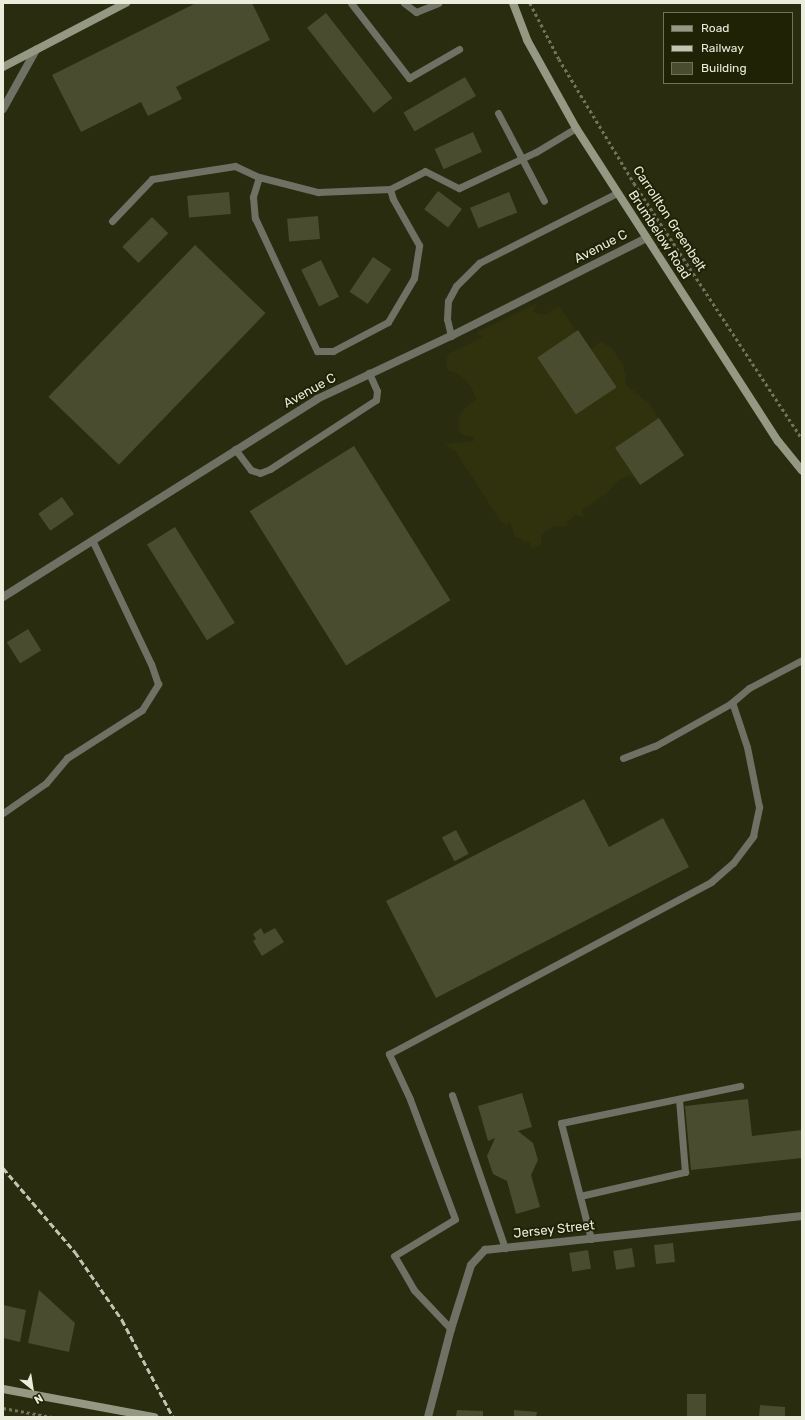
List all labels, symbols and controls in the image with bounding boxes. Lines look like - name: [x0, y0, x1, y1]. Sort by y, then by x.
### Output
- legend: [663, 12, 793, 84]
- text: Road: [701, 21, 729, 35]
- text: Railway: [701, 41, 744, 55]
- text: Building: [701, 61, 747, 75]
- street label: Carrollton Greenbelt: [629, 163, 709, 275]
- street label: Brumbelow Road: [624, 188, 694, 282]
- street label: Avenue C: [572, 227, 630, 267]
- street label: Avenue C: [281, 370, 339, 412]
- street label: Jersey Street: [512, 1218, 596, 1242]
- north arrow: [12, 1368, 52, 1408]
- text: N: [32, 1391, 45, 1406]

